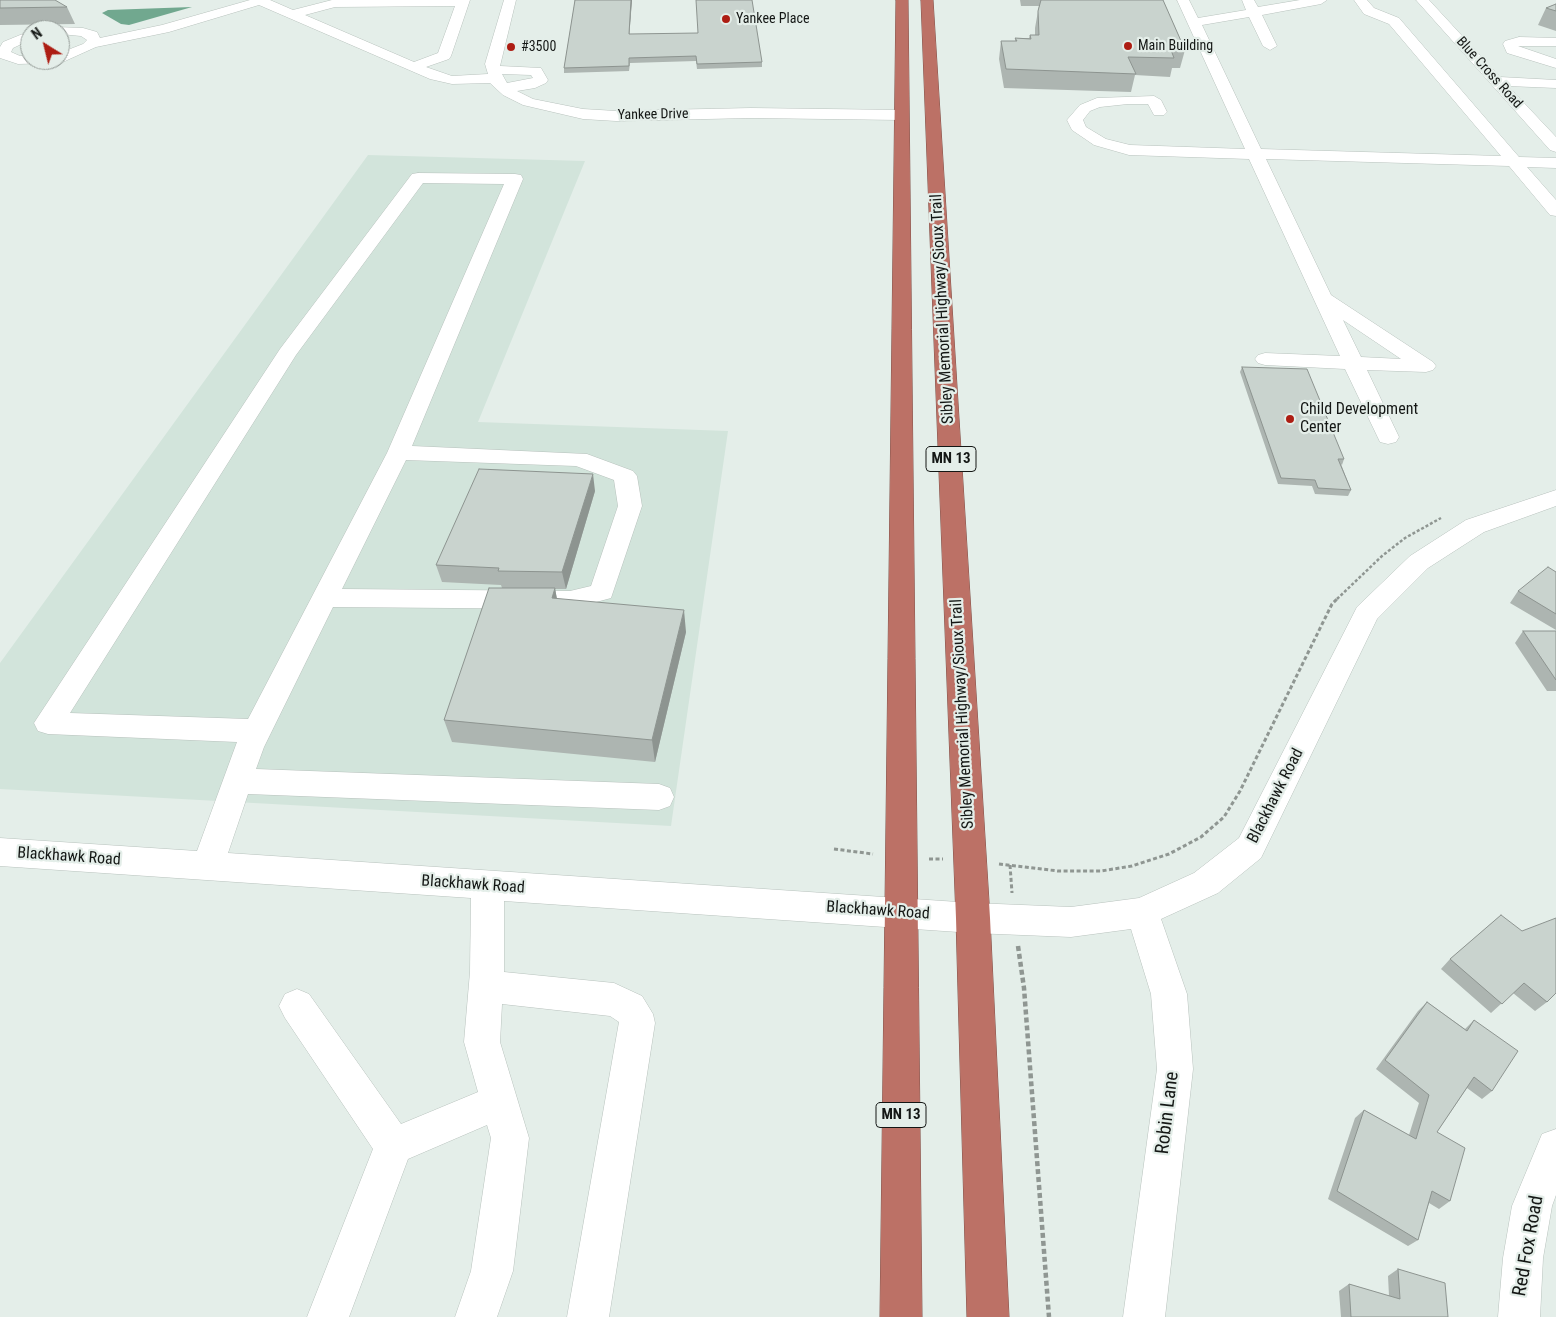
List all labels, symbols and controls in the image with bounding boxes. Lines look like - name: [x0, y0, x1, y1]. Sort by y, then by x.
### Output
- place label: Yankee Place: [736, 11, 810, 27]
- marker: Yankee Place: [720, 13, 732, 25]
- north arrow: [20, 20, 70, 70]
- text: N: [29, 25, 45, 43]
- street label: Blue Cross Road: [1452, 34, 1526, 112]
- place label: Main Building: [1138, 38, 1213, 54]
- place label: #3500: [521, 39, 556, 55]
- marker: Main Building: [1122, 40, 1134, 52]
- marker: #3500: [505, 41, 517, 53]
- street label: Yankee Drive: [617, 106, 689, 124]
- street label: Sibley Memorial Highway/Sioux Trail: [927, 194, 959, 424]
- place label: Child Development Center: [1300, 400, 1418, 438]
- marker: Child Development Center: [1284, 413, 1296, 425]
- road number: MN 13: [926, 446, 976, 472]
- street label: Sibley Memorial Highway/Sioux Trail: [947, 599, 979, 829]
- street label: Blackhawk Road: [1244, 746, 1308, 846]
- street label: Blackhawk Road: [17, 844, 121, 870]
- street label: Blackhawk Road: [421, 872, 525, 898]
- street label: Blackhawk Road: [826, 898, 930, 924]
- street label: Robin Lane: [1152, 1070, 1184, 1156]
- road number: MN 13: [876, 1102, 926, 1128]
- street label: Red Fox Road: [1509, 1194, 1549, 1298]

